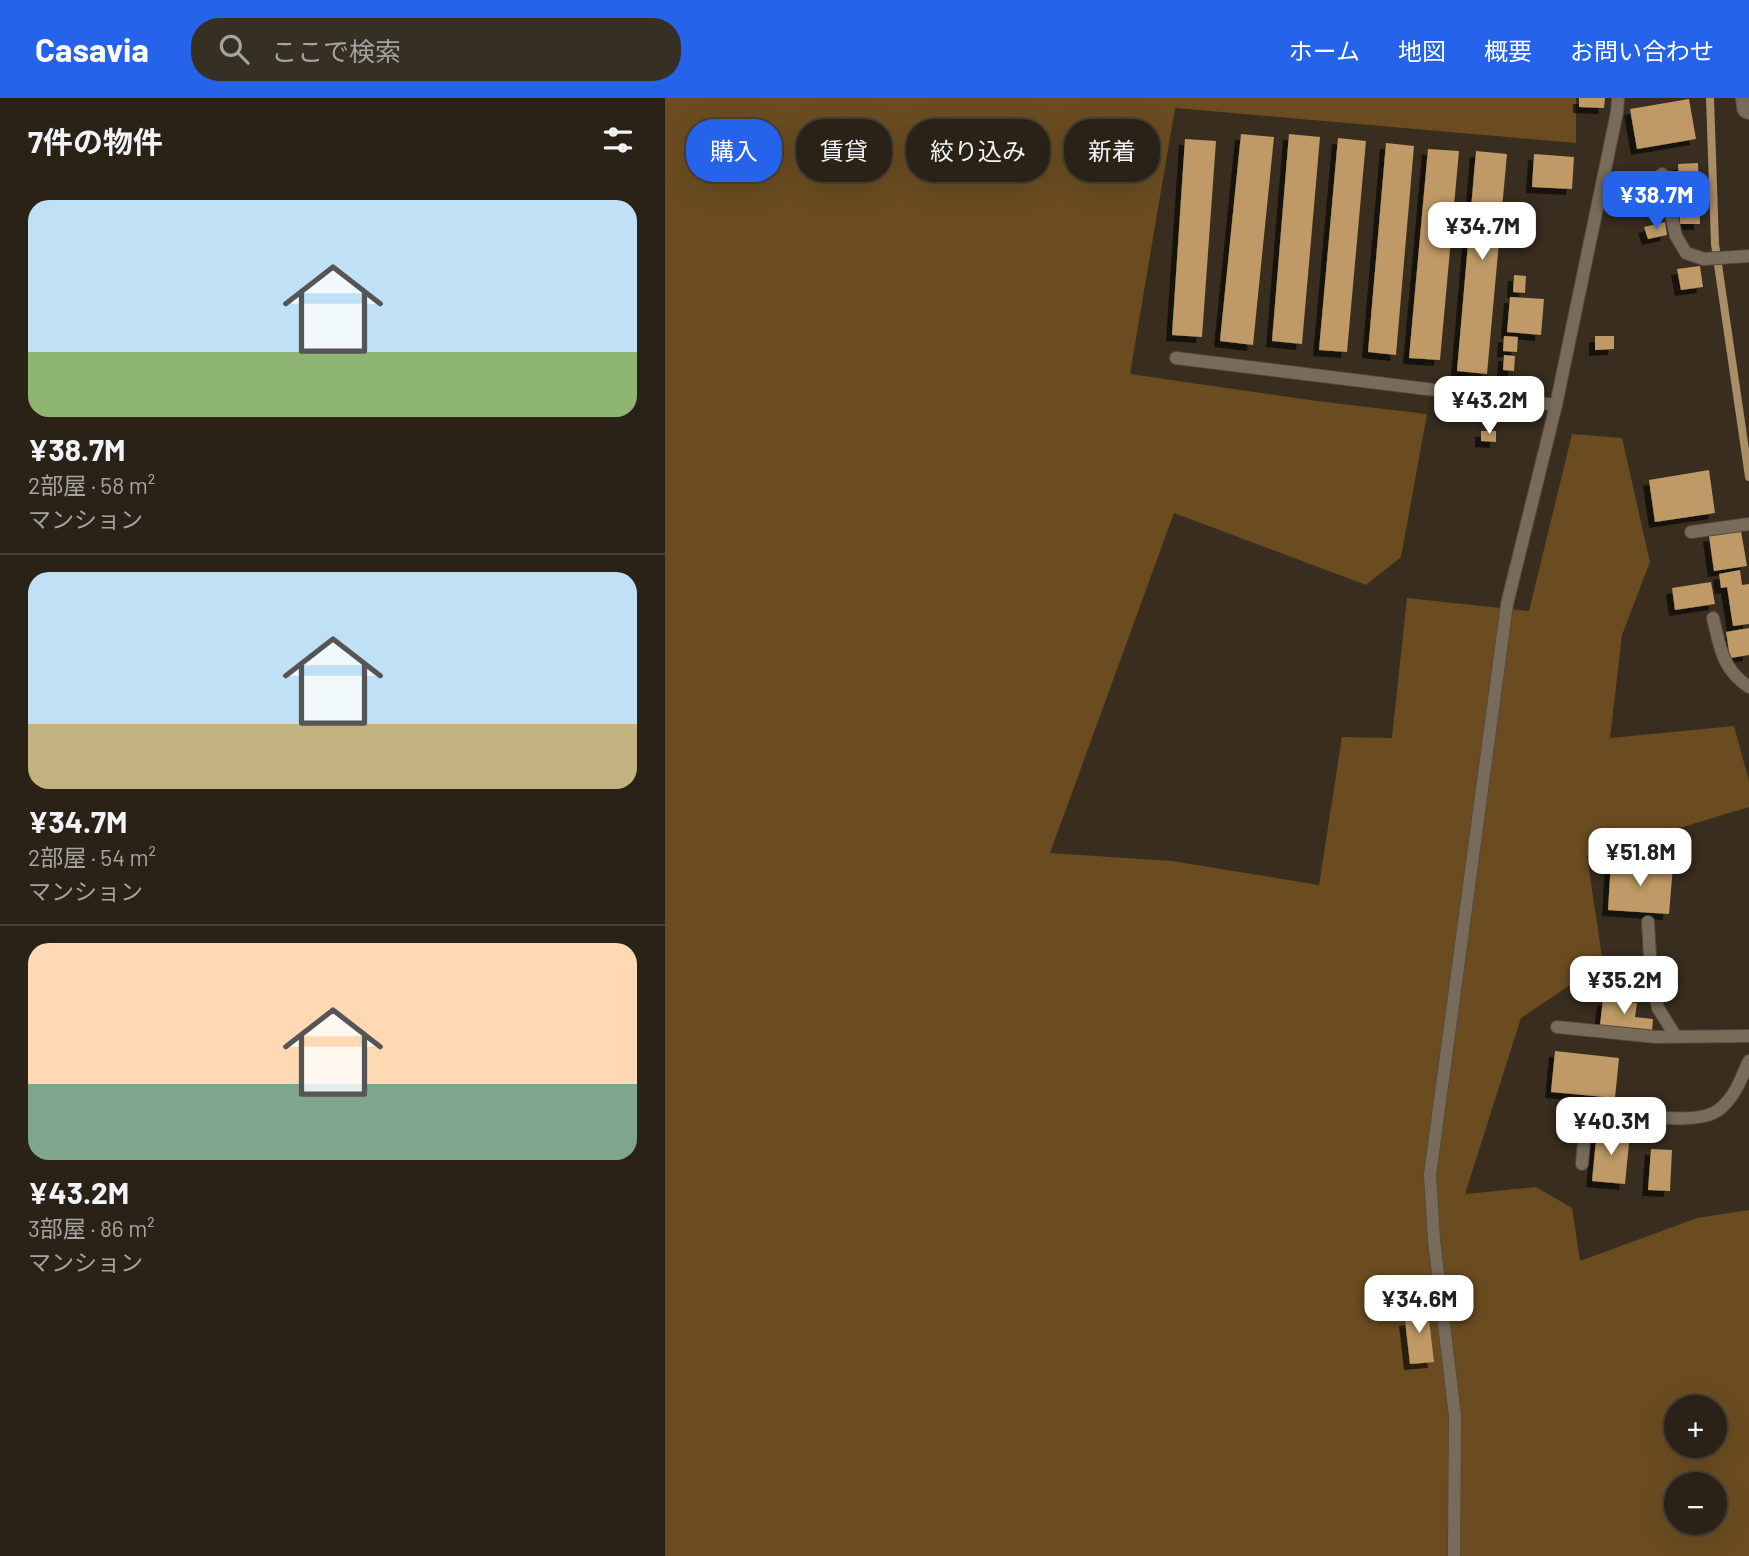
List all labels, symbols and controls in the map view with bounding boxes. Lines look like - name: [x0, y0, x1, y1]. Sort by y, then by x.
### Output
- search box: [191, 18, 681, 81]
- text: Casavia: [35, 29, 149, 69]
- icon: search: [215, 30, 253, 68]
- text: ここで検索: [271, 35, 401, 66]
- text: ホーム: [1289, 36, 1360, 65]
- text: 地図: [1398, 36, 1446, 65]
- text: 概要: [1484, 36, 1532, 65]
- text: お問い合わせ: [1570, 36, 1714, 65]
- chip: 購入: [686, 119, 782, 182]
- chip: 賃貸: [796, 119, 892, 182]
- chip: 絞り込み: [906, 119, 1050, 182]
- chip: 新着: [1064, 119, 1160, 182]
- icon: filters: [599, 121, 637, 159]
- text: 7件の物件: [28, 123, 163, 159]
- pin: ¥38.7M: [1599, 172, 1713, 231]
- text: ¥38.7M: [1619, 180, 1693, 208]
- pin: ¥34.7M: [1425, 202, 1539, 262]
- text: ¥34.7M: [1444, 211, 1520, 239]
- icon: home: [270, 246, 396, 372]
- pin: ¥43.2M: [1432, 376, 1546, 436]
- text: ¥43.2M: [1450, 385, 1528, 413]
- text: ¥38.7M: [28, 431, 125, 467]
- text: 2部屋 · 58 m²: [28, 471, 155, 499]
- text: マンション: [28, 505, 143, 533]
- icon: home: [270, 618, 396, 744]
- text: ¥34.7M: [28, 803, 127, 839]
- pin: ¥51.8M: [1583, 828, 1697, 888]
- text: ¥51.8M: [1604, 837, 1676, 865]
- text: 2部屋 · 54 m²: [28, 843, 156, 871]
- text: マンション: [28, 877, 143, 905]
- pin: ¥35.2M: [1567, 956, 1681, 1016]
- text: ¥35.2M: [1586, 965, 1662, 993]
- icon: home: [270, 989, 396, 1115]
- pin: ¥40.3M: [1554, 1098, 1668, 1157]
- text: ¥40.3M: [1572, 1106, 1650, 1134]
- text: ¥43.2M: [28, 1174, 129, 1210]
- text: 3部屋 · 86 m²: [28, 1214, 155, 1242]
- text: マンション: [28, 1248, 143, 1276]
- pin: ¥34.6M: [1362, 1276, 1476, 1335]
- text: ¥34.6M: [1380, 1284, 1458, 1312]
- map controls: [1664, 1395, 1727, 1535]
- button: +: [1664, 1395, 1727, 1458]
- button: −: [1664, 1472, 1727, 1535]

